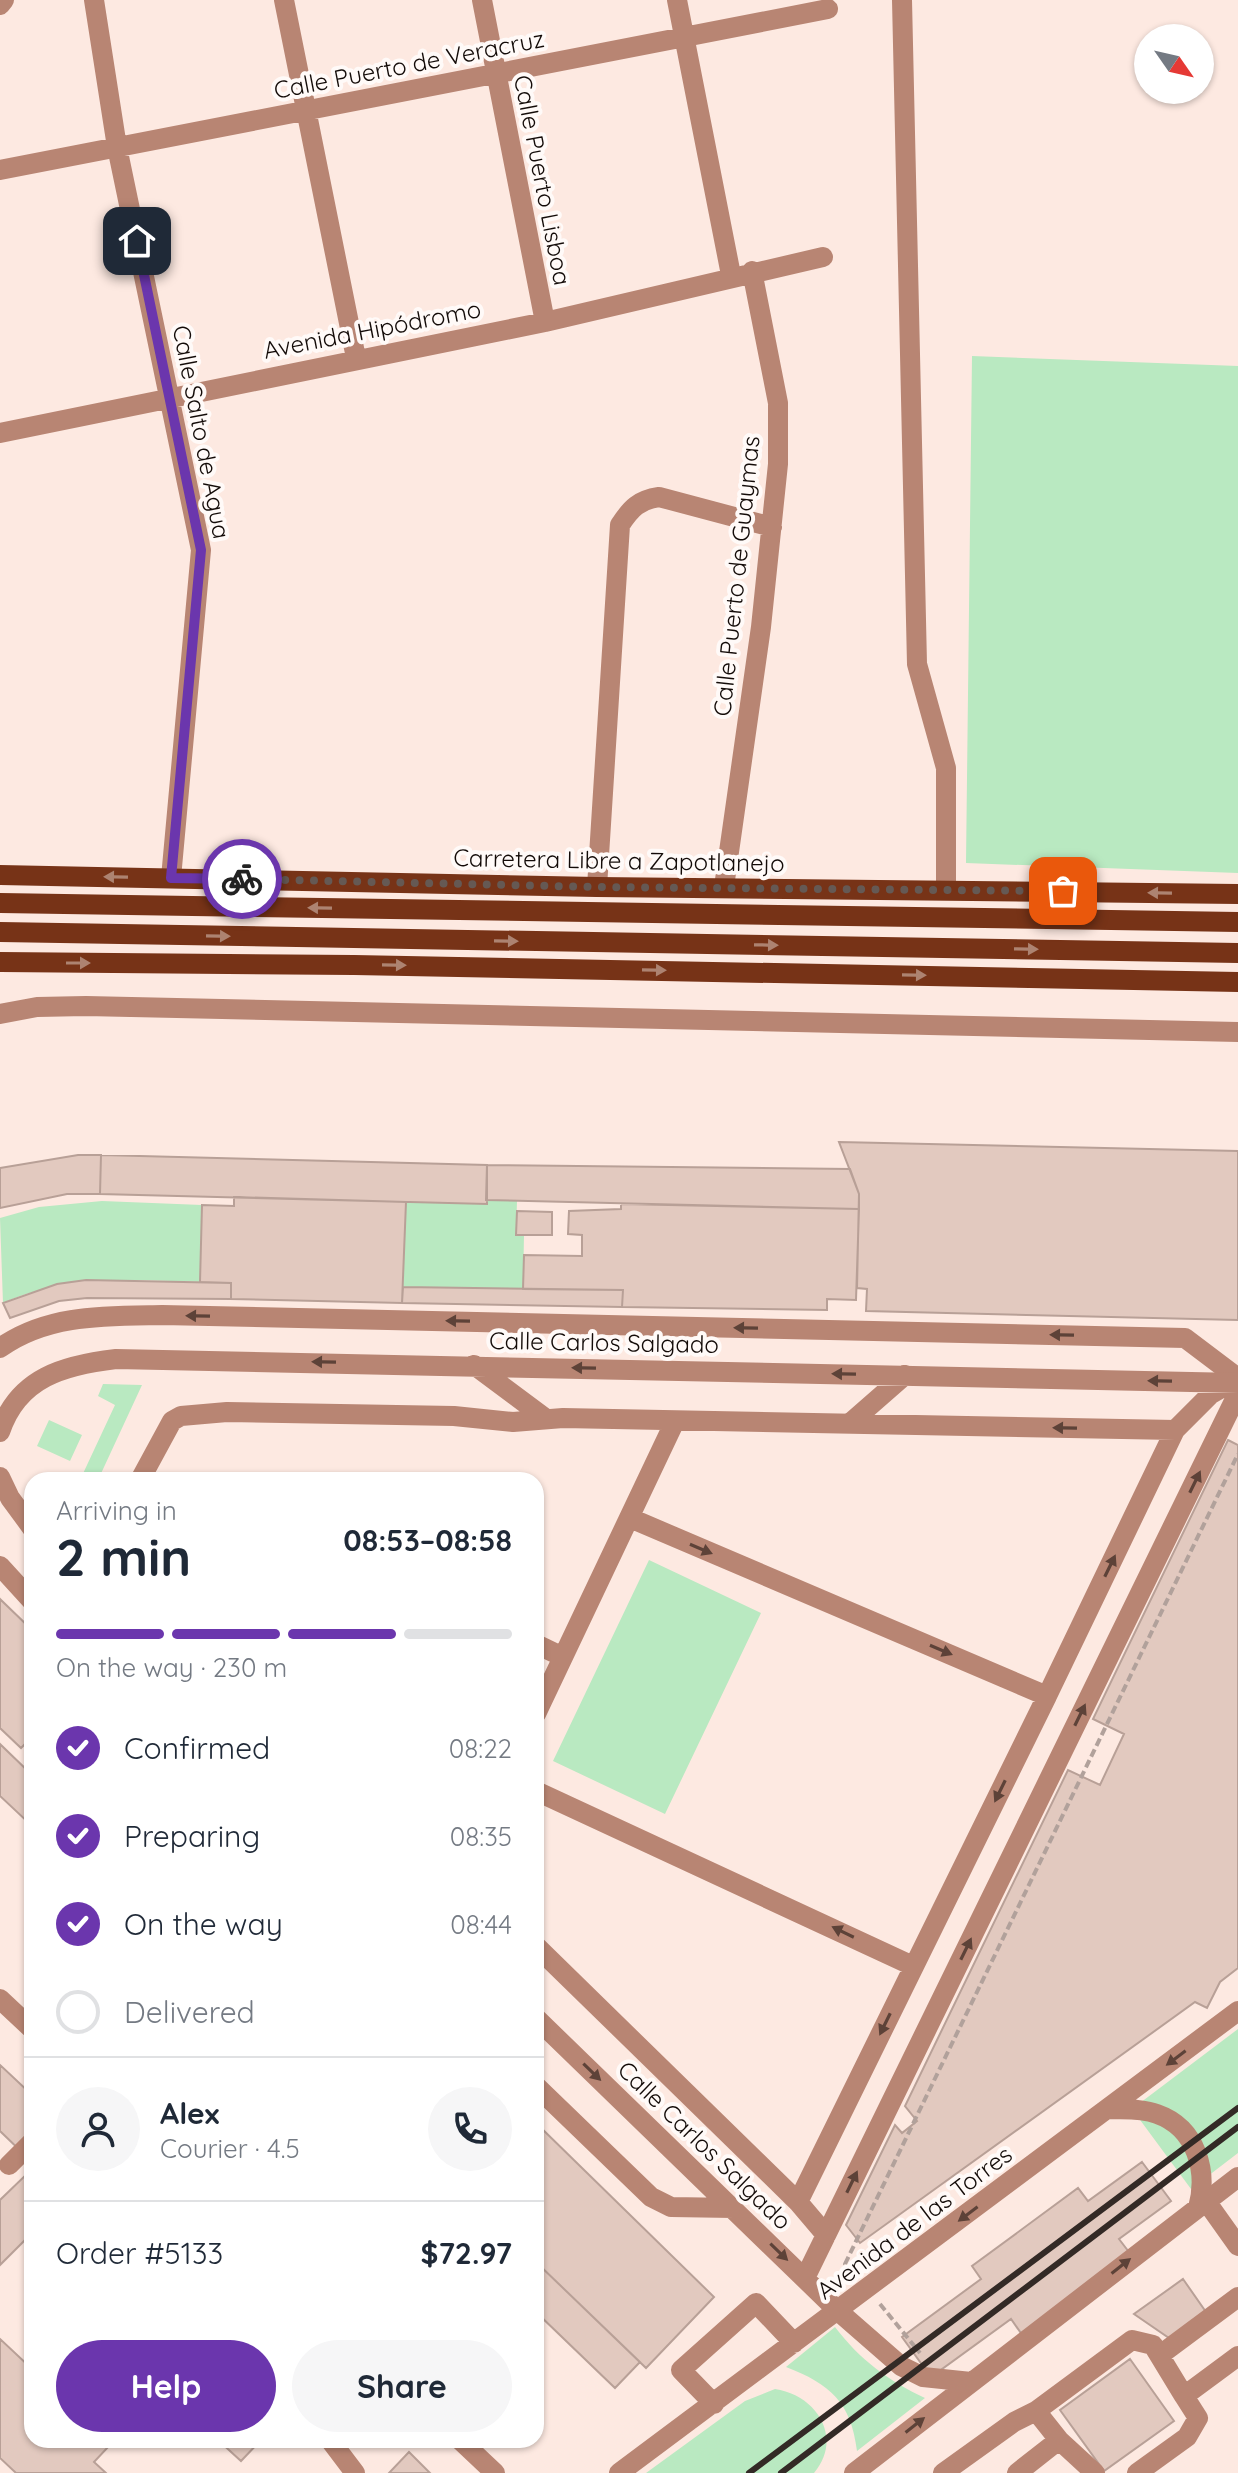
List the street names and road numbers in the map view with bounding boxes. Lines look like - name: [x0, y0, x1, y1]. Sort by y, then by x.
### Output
- street label: Calle Puerto de Veracruz: [271, 23, 547, 105]
- street label: Calle Puerto Lisboa: [508, 72, 578, 288]
- street label: Avenida Hipódromo: [261, 293, 483, 365]
- street label: Calle Salto de Agua: [167, 323, 237, 541]
- street label: Calle Puerto de Guaymas: [706, 434, 766, 718]
- street label: Carretera Libre a Zapotlanejo: [453, 842, 785, 878]
- street label: Calle Carlos Salgado: [489, 1325, 719, 1359]
- street label: Calle Carlos Salgado: [612, 2054, 798, 2236]
- street label: Avenida de las Torres: [810, 2139, 1018, 2305]

